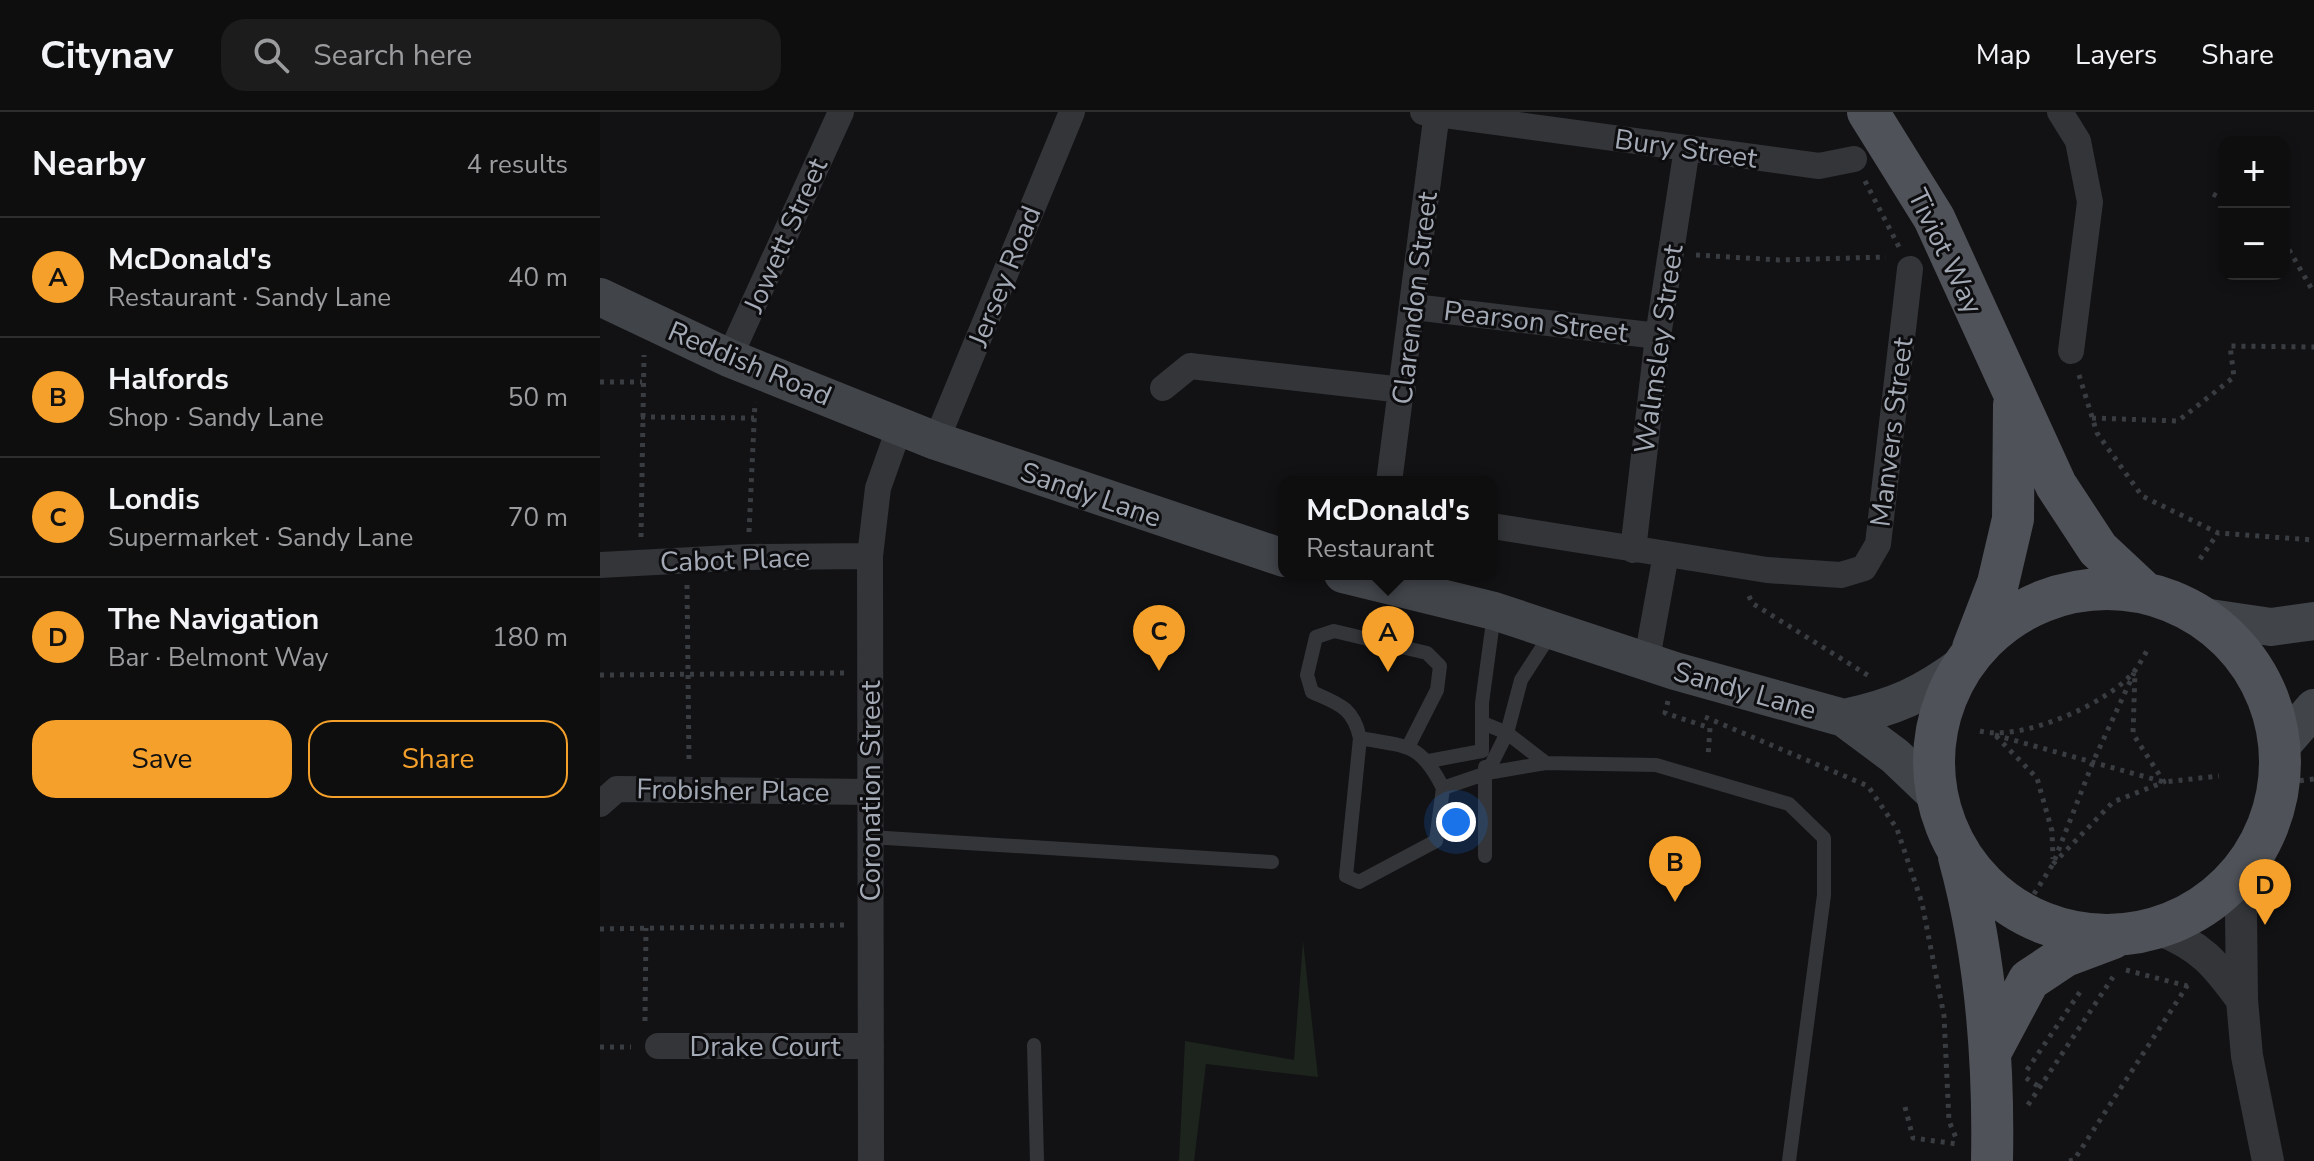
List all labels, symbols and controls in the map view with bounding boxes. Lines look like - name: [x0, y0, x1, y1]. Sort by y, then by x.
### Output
- search box: [221, 19, 781, 91]
- text: Citynav: [40, 30, 173, 81]
- icon: search: [249, 33, 293, 77]
- text: Search here: [313, 35, 472, 76]
- text: Map: [1976, 36, 2031, 74]
- text: Layers: [2075, 36, 2157, 74]
- text: Share: [2201, 36, 2274, 74]
- street label: Bury Street: [1612, 120, 1760, 178]
- map controls: [2218, 136, 2290, 280]
- button: +: [2218, 136, 2290, 208]
- text: Nearby: [32, 141, 146, 187]
- text: 4 results: [467, 147, 568, 182]
- street label: Jowett Street: [734, 152, 837, 320]
- street label: Tiviot Way: [1898, 182, 1992, 321]
- street label: Clarendon Street: [1383, 189, 1447, 407]
- street label: Jersey Road: [959, 200, 1050, 353]
- button: −: [2218, 208, 2290, 280]
- text: McDonald's: [108, 239, 272, 280]
- street label: Walmsley Street: [1626, 242, 1692, 456]
- text: A: [48, 260, 68, 295]
- text: 40 m: [508, 260, 568, 295]
- text: Restaurant · Sandy Lane: [108, 280, 391, 315]
- street label: Pearson Street: [1442, 292, 1630, 352]
- street label: Reddish Road: [662, 312, 837, 415]
- street label: Manvers Street: [1862, 335, 1922, 529]
- text: Halfords: [108, 359, 229, 400]
- text: B: [49, 380, 67, 415]
- text: 50 m: [508, 380, 568, 415]
- text: Shop · Sandy Lane: [108, 400, 324, 435]
- street label: Sandy Lane: [1015, 453, 1166, 537]
- popup: [1278, 476, 1498, 580]
- text: Londis: [108, 479, 200, 520]
- text: McDonald's: [1306, 490, 1470, 531]
- text: C: [49, 500, 67, 535]
- text: 70 m: [508, 500, 568, 535]
- text: Supermarket · Sandy Lane: [108, 520, 413, 555]
- text: Restaurant: [1306, 531, 1434, 566]
- street label: Cabot Place: [659, 538, 811, 582]
- text: The Navigation: [108, 599, 319, 640]
- pin: C: [1133, 605, 1185, 671]
- pin: A: [1362, 606, 1414, 672]
- text: D: [48, 620, 68, 655]
- text: 180 m: [492, 620, 568, 655]
- text: Bar · Belmont Way: [108, 640, 328, 675]
- street label: Sandy Lane: [1669, 652, 1820, 729]
- street label: Coronation Street: [852, 680, 890, 901]
- button: Save: [32, 720, 292, 798]
- button: Share: [308, 720, 568, 798]
- street label: Frobisher Place: [636, 770, 830, 812]
- your location: [1436, 802, 1476, 842]
- pin: B: [1649, 836, 1701, 902]
- pin: D: [2239, 859, 2291, 925]
- street label: Drake Court: [690, 1028, 841, 1066]

